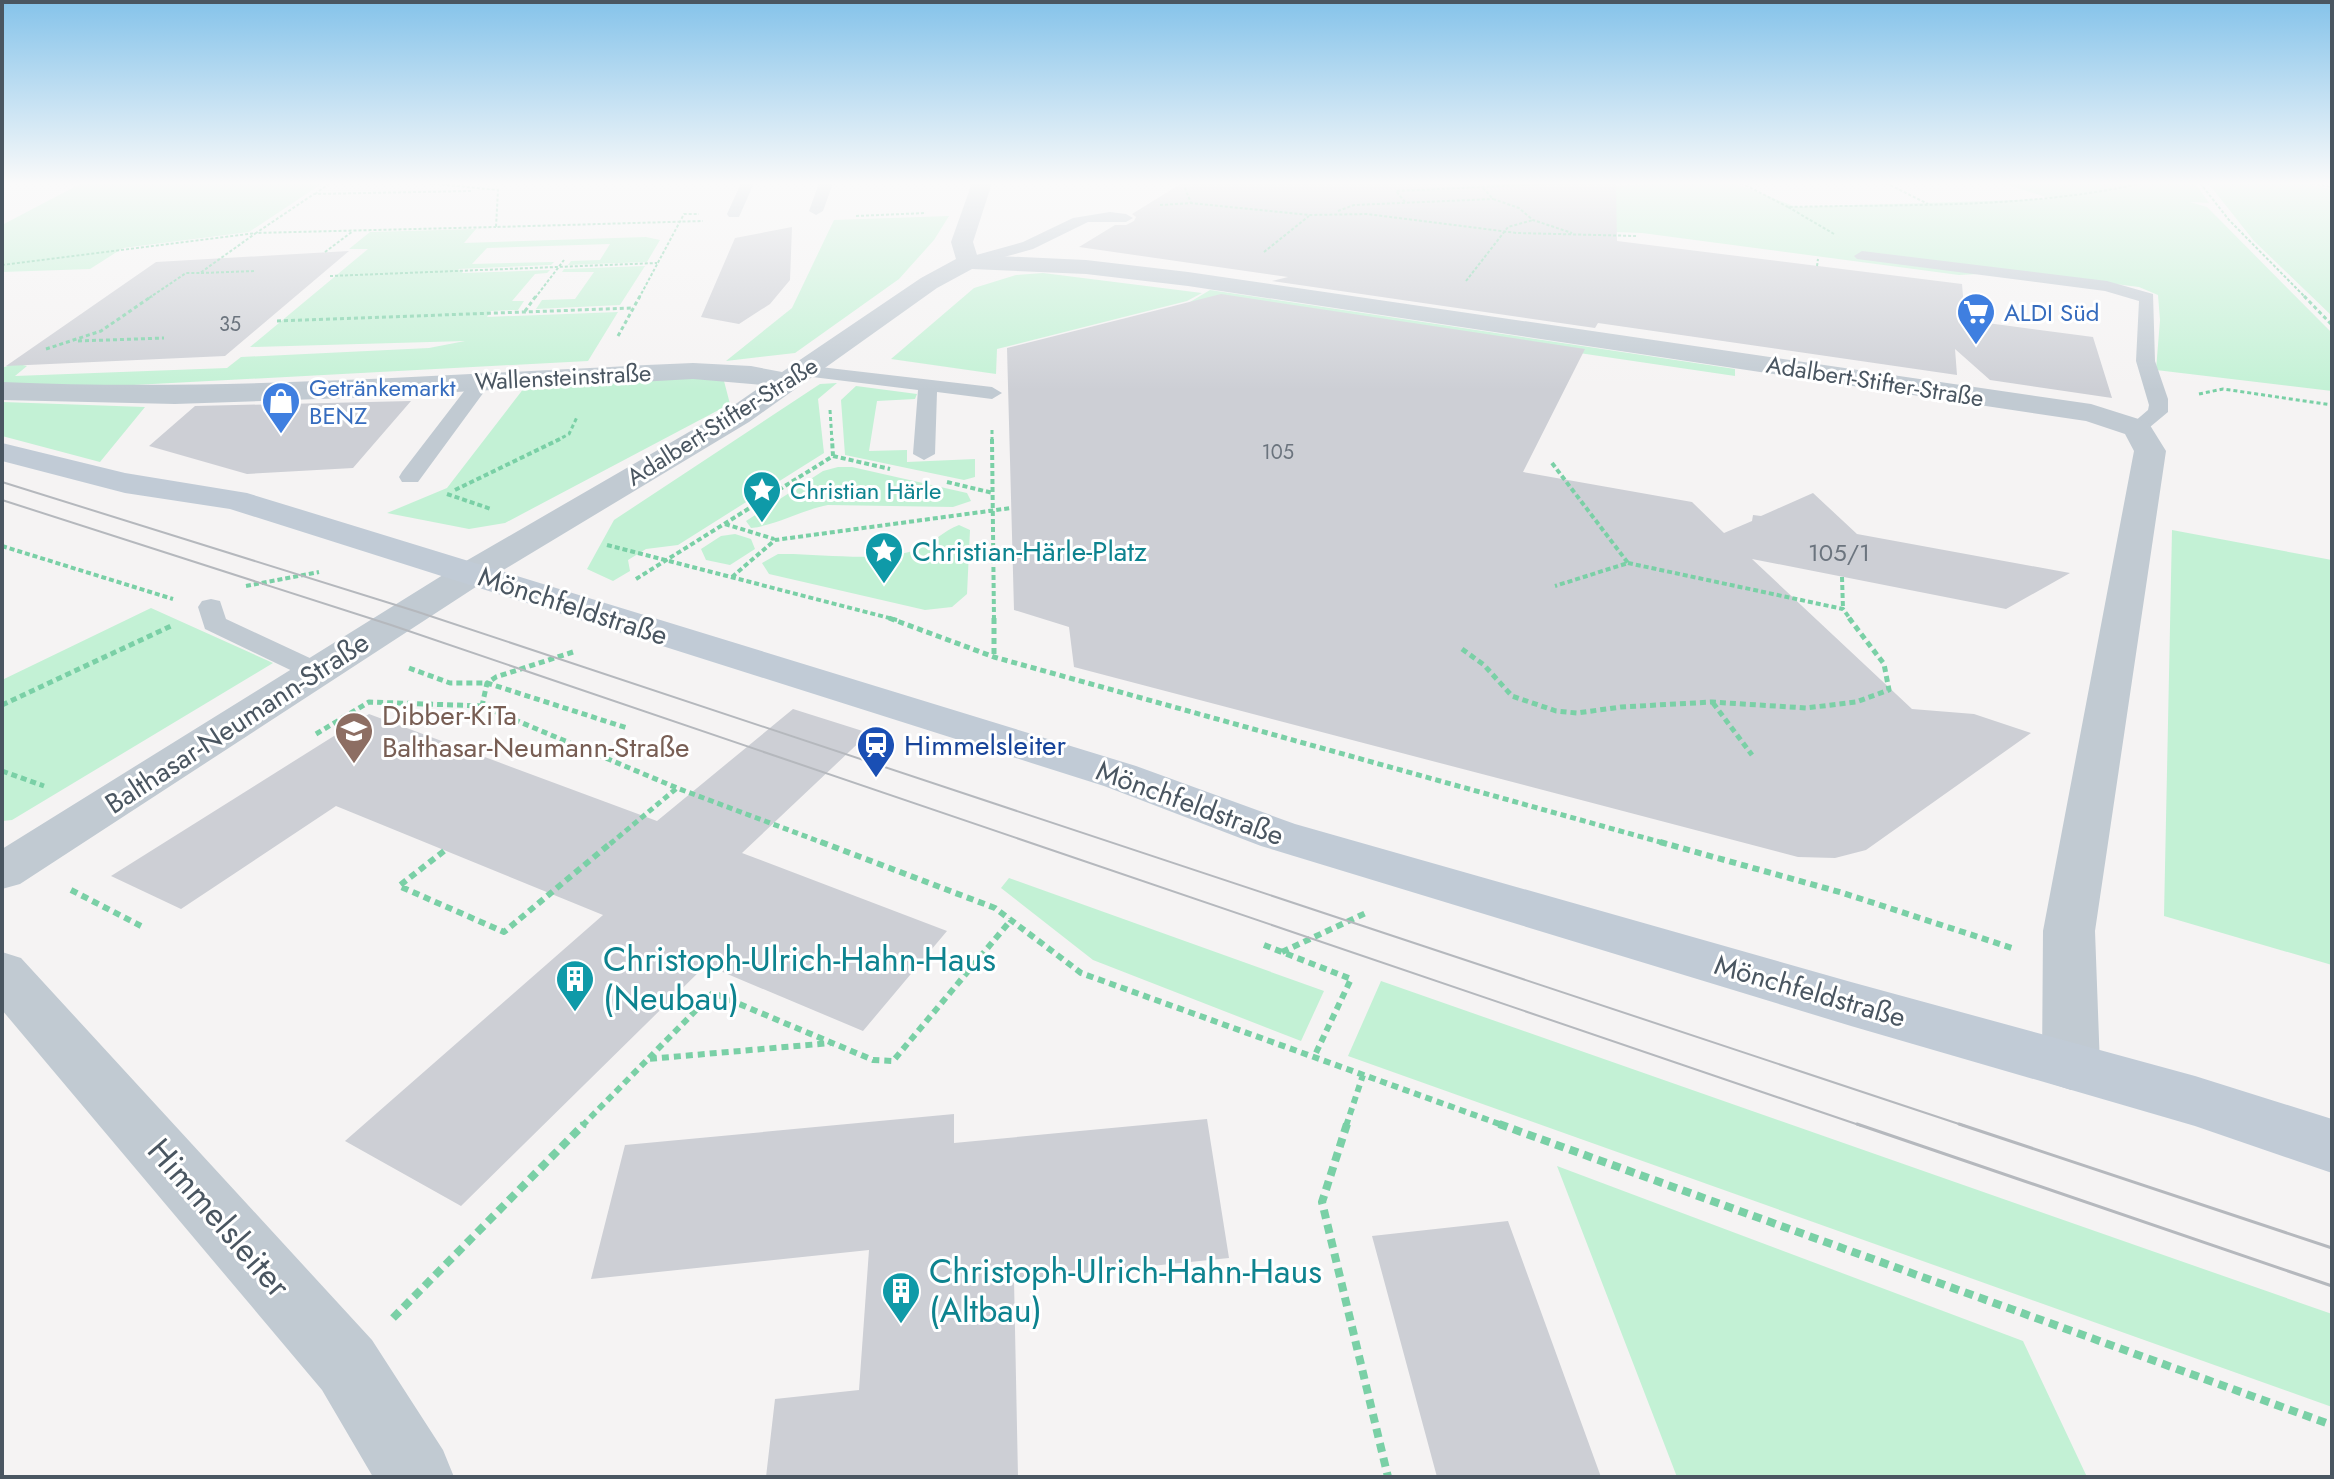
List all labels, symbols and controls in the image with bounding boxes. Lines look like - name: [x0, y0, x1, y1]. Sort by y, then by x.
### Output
- supermarket icon: ALDI Süd: [1955, 291, 1997, 346]
- place label: ALDI Süd: [2004, 295, 2099, 330]
- house number: 35: [219, 310, 241, 339]
- street label: Adalbert-Stifter-Straße: [1764, 347, 1986, 415]
- street label: Adalbert-Stifter-Straße: [620, 348, 824, 494]
- street label: Wallensteinstraße: [474, 355, 652, 399]
- place label: Getränkemarkt BENZ: [309, 370, 456, 433]
- shop icon: Getränkemarkt BENZ: [260, 380, 302, 435]
- house number: 105: [1262, 438, 1294, 467]
- place icon: Christian Härle: [741, 469, 783, 524]
- place label: Christian Härle: [790, 473, 941, 508]
- place icon: Christian-Härle-Platz: [863, 530, 905, 585]
- place label: Christian-Härle-Platz: [912, 531, 1147, 572]
- house number: 105/1: [1808, 535, 1870, 570]
- street label: Mönchfeldstraße: [473, 556, 673, 656]
- street label: Balthasar-Neumann-Straße: [97, 622, 377, 824]
- place label: Dibber-KiTa Balthasar-Neumann-Straße: [382, 695, 689, 768]
- school or university icon: Dibber-KiTa Balthasar-Neumann-Straße: [333, 710, 375, 765]
- station icon: Himmelsleiter: [855, 724, 897, 779]
- place label: Himmelsleiter: [904, 725, 1066, 766]
- street label: Mönchfeldstraße: [1090, 750, 1290, 856]
- place label: Christoph-Ulrich-Hahn-Haus (Neubau): [603, 935, 996, 1023]
- street label: Mönchfeldstraße: [1710, 944, 1910, 1038]
- building icon: Christoph-Ulrich-Hahn-Haus (Neubau): [554, 958, 596, 1013]
- street label: Himmelsleiter: [136, 1128, 302, 1309]
- place label: Christoph-Ulrich-Hahn-Haus (Altbau): [929, 1247, 1322, 1335]
- building icon: Christoph-Ulrich-Hahn-Haus (Altbau): [880, 1270, 922, 1325]

